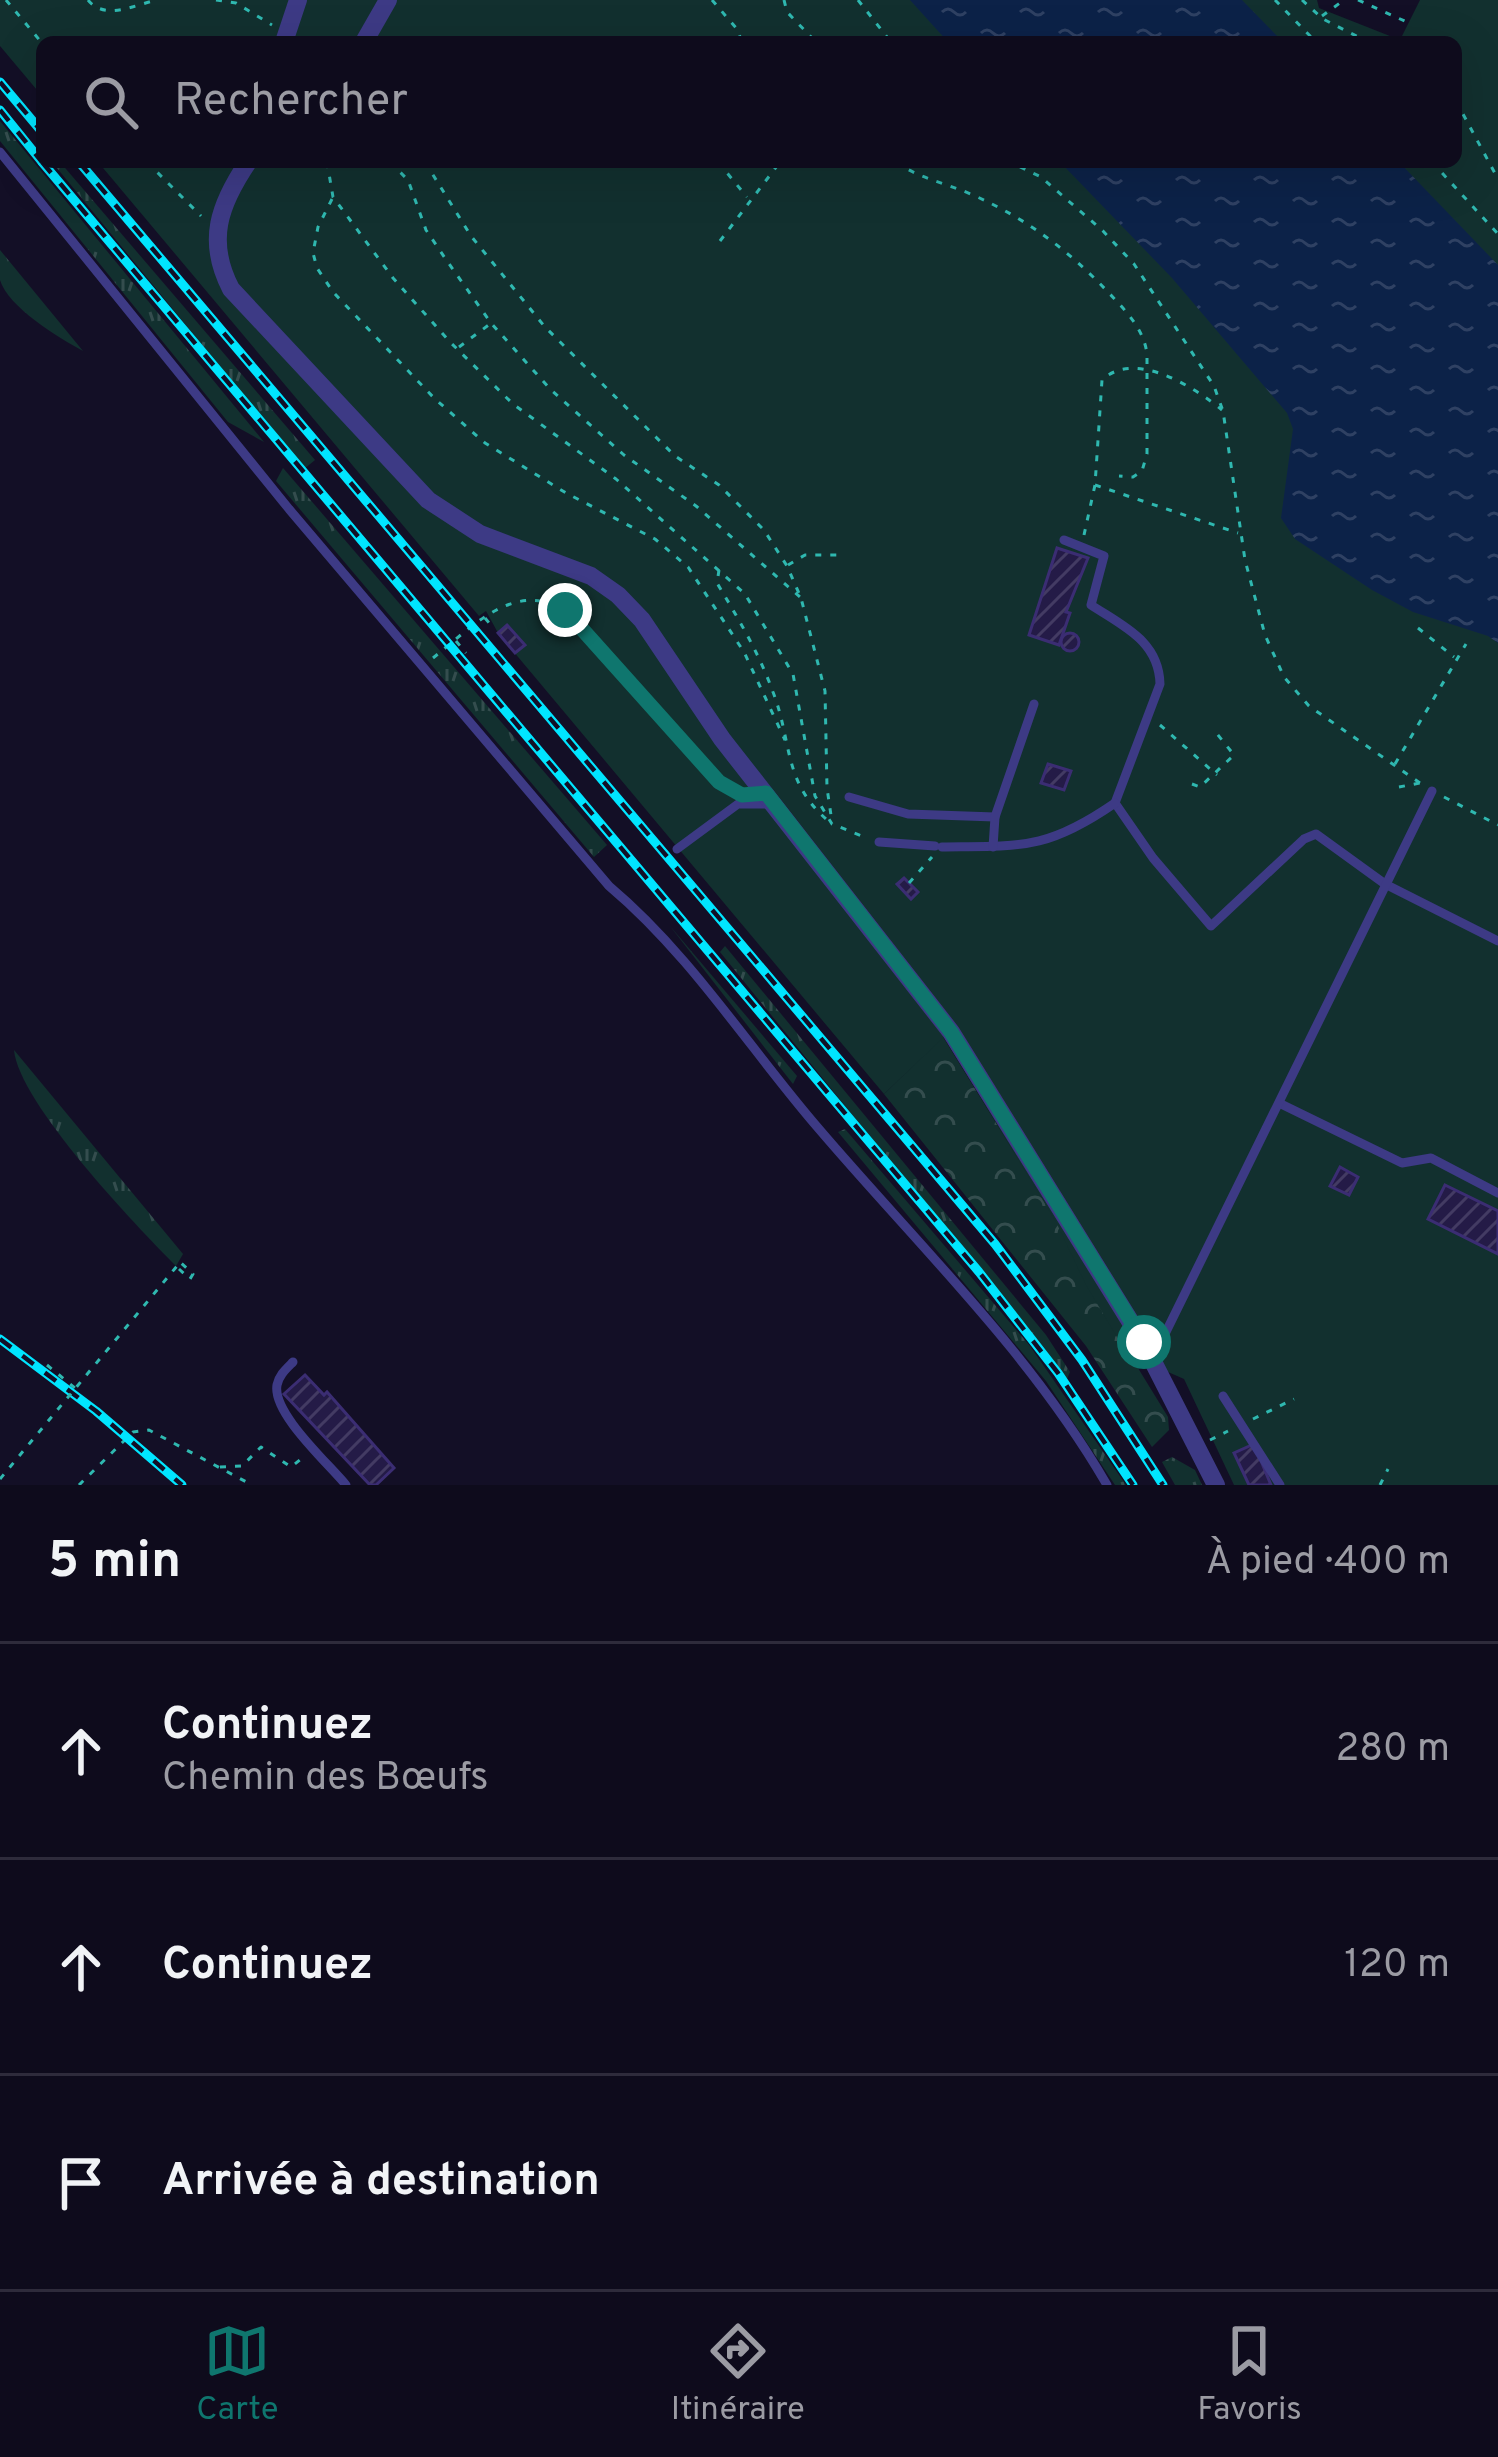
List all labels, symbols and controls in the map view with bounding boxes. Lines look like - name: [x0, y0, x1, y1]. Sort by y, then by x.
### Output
- search box: [36, 36, 1462, 168]
- icon: search: [78, 69, 144, 135]
- text: Rechercher: [174, 74, 408, 131]
- route end: [538, 583, 592, 637]
- route start: [1117, 1315, 1171, 1369]
- text: 5 min: [48, 1531, 181, 1596]
- text: À pied · 400 m: [1206, 1539, 1450, 1588]
- text: Continuez: [162, 1698, 373, 1755]
- icon: ahead: [48, 1718, 114, 1784]
- text: 280 m: [1335, 1726, 1450, 1775]
- text: Chemin des Bœufs: [162, 1755, 489, 1804]
- icon: ahead: [48, 1934, 114, 2000]
- text: Continuez: [162, 1938, 373, 1995]
- text: 120 m: [1344, 1942, 1450, 1991]
- icon: arrive: [48, 2150, 114, 2216]
- text: Arrivée à destination: [162, 2154, 600, 2211]
- tab: Carte: [196, 2318, 279, 2432]
- tab: Itinéraire: [671, 2318, 805, 2432]
- tab: Favoris: [1197, 2318, 1302, 2432]

